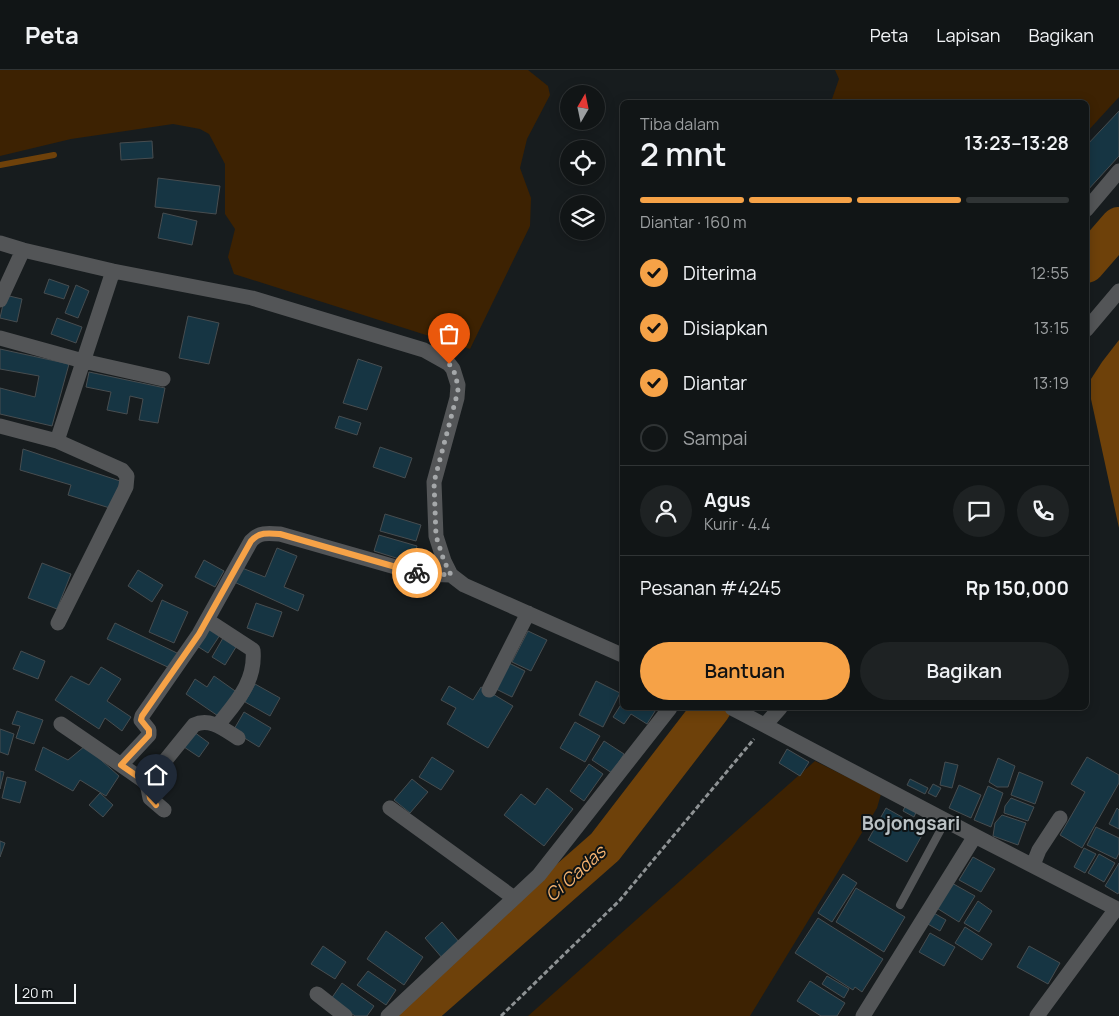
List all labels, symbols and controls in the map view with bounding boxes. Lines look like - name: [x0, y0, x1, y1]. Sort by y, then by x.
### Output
- text: Peta: [25, 18, 79, 51]
- text: Peta: [870, 23, 908, 47]
- text: Lapisan: [936, 23, 1000, 47]
- text: Bagikan: [1028, 23, 1094, 47]
- north arrow: [560, 85, 605, 130]
- map controls: [560, 85, 605, 240]
- text: Tiba dalam: [640, 113, 719, 135]
- text: 13:23–13:28: [964, 130, 1069, 156]
- text: 2 mnt: [640, 132, 727, 176]
- button: locate: [560, 140, 605, 185]
- button: layers: [560, 195, 605, 240]
- text: Diantar · 160 m: [640, 211, 747, 233]
- icon: check: [640, 259, 668, 287]
- text: Diterima: [683, 260, 756, 286]
- text: 12:55: [1030, 262, 1069, 284]
- pin: [428, 313, 470, 364]
- icon: check: [640, 314, 668, 342]
- text: Disiapkan: [683, 315, 768, 341]
- text: 13:15: [1034, 317, 1069, 339]
- icon: bag: [435, 320, 463, 348]
- icon: check: [640, 369, 668, 397]
- text: Diantar: [683, 370, 747, 396]
- text: 13:19: [1033, 372, 1069, 394]
- text: Sampai: [683, 425, 748, 451]
- button: person: [640, 485, 692, 537]
- button: chat: [953, 485, 1005, 537]
- button: phone: [1017, 485, 1069, 537]
- text: Agus: [704, 487, 751, 513]
- text: Kurir · 4.4: [704, 513, 770, 535]
- courier: [392, 548, 442, 598]
- icon: bike: [403, 559, 431, 587]
- text: Pesanan #4245: [640, 575, 781, 601]
- text: Rp 150,000: [966, 575, 1069, 601]
- button: Bantuan: [640, 642, 850, 700]
- button: Bagikan: [860, 642, 1069, 700]
- pin: [135, 754, 177, 805]
- icon: home: [142, 761, 170, 789]
- district label: Bojongsari: [862, 810, 960, 836]
- water label: Ci Cadas: [540, 838, 612, 907]
- scale bar: [15, 981, 76, 1004]
- text: 20 m: [22, 983, 53, 1002]

